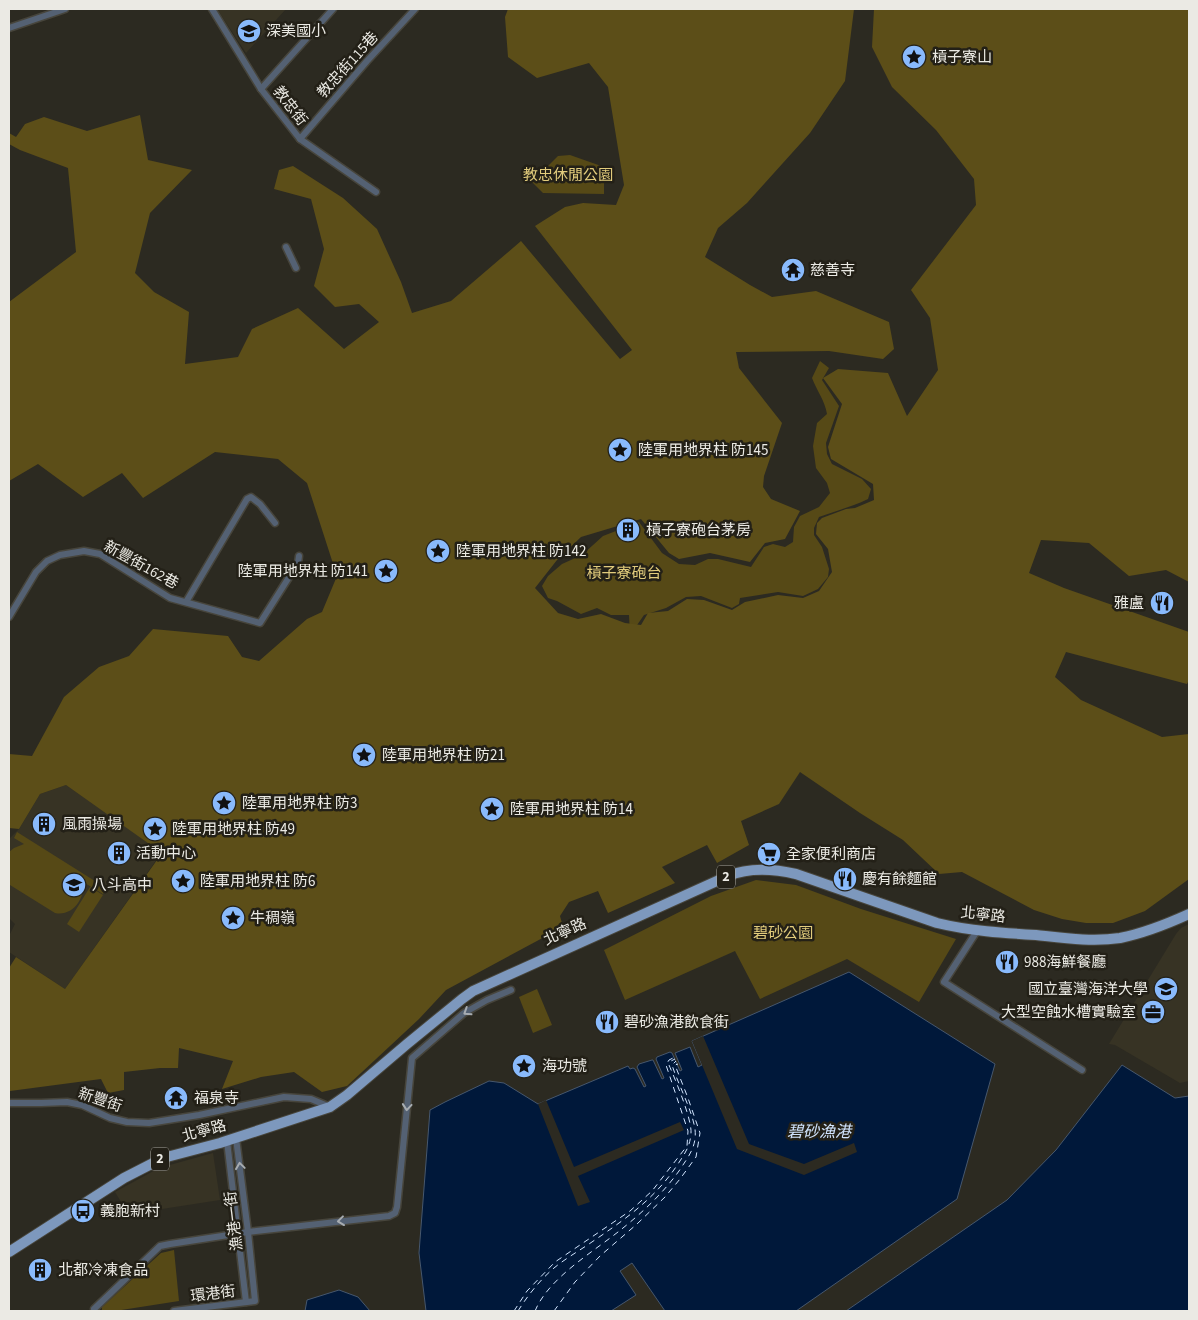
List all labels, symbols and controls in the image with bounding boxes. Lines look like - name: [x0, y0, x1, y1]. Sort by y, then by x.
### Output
- school or university icon: 深美國小: [236, 18, 262, 44]
- place label: 深美國小: [266, 21, 326, 42]
- street label: 教忠街115巷: [313, 27, 383, 103]
- place icon: 槓子寮山: [901, 44, 927, 70]
- place label: 槓子寮山: [932, 47, 992, 68]
- street label: 教忠街: [268, 82, 312, 130]
- park label: 教忠休閒公園: [523, 165, 613, 186]
- temple icon: 慈善寺: [780, 257, 806, 283]
- place label: 慈善寺: [810, 260, 855, 281]
- place icon: 陸軍用地界柱 防145: [607, 437, 633, 463]
- place label: 陸軍用地界柱 防145: [638, 440, 768, 461]
- building icon: 槓子寮砲台茅房: [615, 517, 641, 543]
- place label: 槓子寮砲台茅房: [646, 520, 751, 541]
- street label: 新豐街162巷: [100, 536, 182, 594]
- place icon: 陸軍用地界柱 防142: [425, 538, 451, 564]
- place label: 陸軍用地界柱 防142: [456, 541, 586, 562]
- place icon: 陸軍用地界柱 防141: [373, 558, 399, 584]
- place label: 陸軍用地界柱 防141: [238, 561, 368, 582]
- park label: 槓子寮砲台: [586, 563, 662, 584]
- restaurant icon: 雅盧: [1149, 590, 1175, 616]
- place label: 雅盧: [1114, 593, 1144, 614]
- place icon: 陸軍用地界柱 防21: [351, 742, 377, 768]
- place label: 陸軍用地界柱 防21: [382, 745, 505, 766]
- place icon: 陸軍用地界柱 防3: [211, 790, 237, 816]
- place label: 陸軍用地界柱 防3: [242, 793, 357, 814]
- place icon: 陸軍用地界柱 防14: [479, 796, 505, 822]
- place label: 陸軍用地界柱 防14: [510, 799, 633, 820]
- building icon: 風雨操場: [31, 811, 57, 837]
- place label: 風雨操場: [62, 814, 122, 835]
- place icon: 陸軍用地界柱 防49: [142, 816, 168, 842]
- place label: 陸軍用地界柱 防49: [172, 819, 295, 840]
- building icon: 活動中心: [106, 840, 132, 866]
- supermarket icon: 全家便利商店: [756, 841, 782, 867]
- place label: 活動中心: [136, 843, 196, 864]
- place label: 全家便利商店: [786, 844, 876, 865]
- road number: 2: [717, 866, 735, 889]
- restaurant icon: 慶有餘麵館: [832, 866, 858, 892]
- place icon: 陸軍用地界柱 防6: [170, 868, 196, 894]
- place label: 慶有餘麵館: [862, 869, 937, 890]
- place label: 陸軍用地界柱 防6: [200, 871, 315, 892]
- school or university icon: 八斗高中: [61, 872, 87, 898]
- place label: 八斗高中: [92, 875, 152, 896]
- street label: 北寧路: [960, 902, 1006, 928]
- place icon: 牛稠嶺: [220, 905, 246, 931]
- place label: 牛稠嶺: [250, 908, 295, 929]
- street label: 北寧路: [540, 913, 590, 951]
- park label: 碧砂公園: [753, 923, 813, 944]
- restaurant icon: 988海鮮餐廳: [994, 949, 1020, 975]
- place label: 988海鮮餐廳: [1024, 952, 1106, 973]
- school or university icon: 國立臺灣海洋大學: [1153, 976, 1179, 1002]
- place label: 國立臺灣海洋大學: [1028, 979, 1148, 1000]
- office icon: 大型空蝕水槽實驗室: [1140, 999, 1166, 1025]
- place label: 大型空蝕水槽實驗室: [1001, 1002, 1136, 1023]
- one-way arrow: [463, 1006, 473, 1015]
- restaurant icon: 碧砂漁港飲食街: [594, 1009, 620, 1035]
- place label: 碧砂漁港飲食街: [624, 1012, 729, 1033]
- place icon: 海功號: [511, 1053, 537, 1079]
- place label: 海功號: [542, 1056, 587, 1077]
- street label: 新豐街: [75, 1083, 125, 1117]
- temple icon: 福泉寺: [163, 1085, 189, 1111]
- place label: 福泉寺: [194, 1088, 239, 1109]
- one-way arrow: [402, 1103, 413, 1111]
- street label: 北寧路: [180, 1115, 228, 1147]
- water label: 碧砂漁港: [787, 1121, 853, 1143]
- road number: 2: [151, 1148, 169, 1170]
- one-way arrow: [235, 1162, 245, 1170]
- street label: 漁港一街: [220, 1190, 248, 1252]
- bus stop icon: 義胞新村: [70, 1198, 96, 1224]
- place label: 義胞新村: [100, 1201, 160, 1222]
- one-way arrow: [336, 1215, 344, 1226]
- building icon: 北都冷凍食品: [27, 1257, 53, 1283]
- place label: 北都冷凍食品: [58, 1260, 148, 1281]
- street label: 環港街: [189, 1281, 237, 1307]

